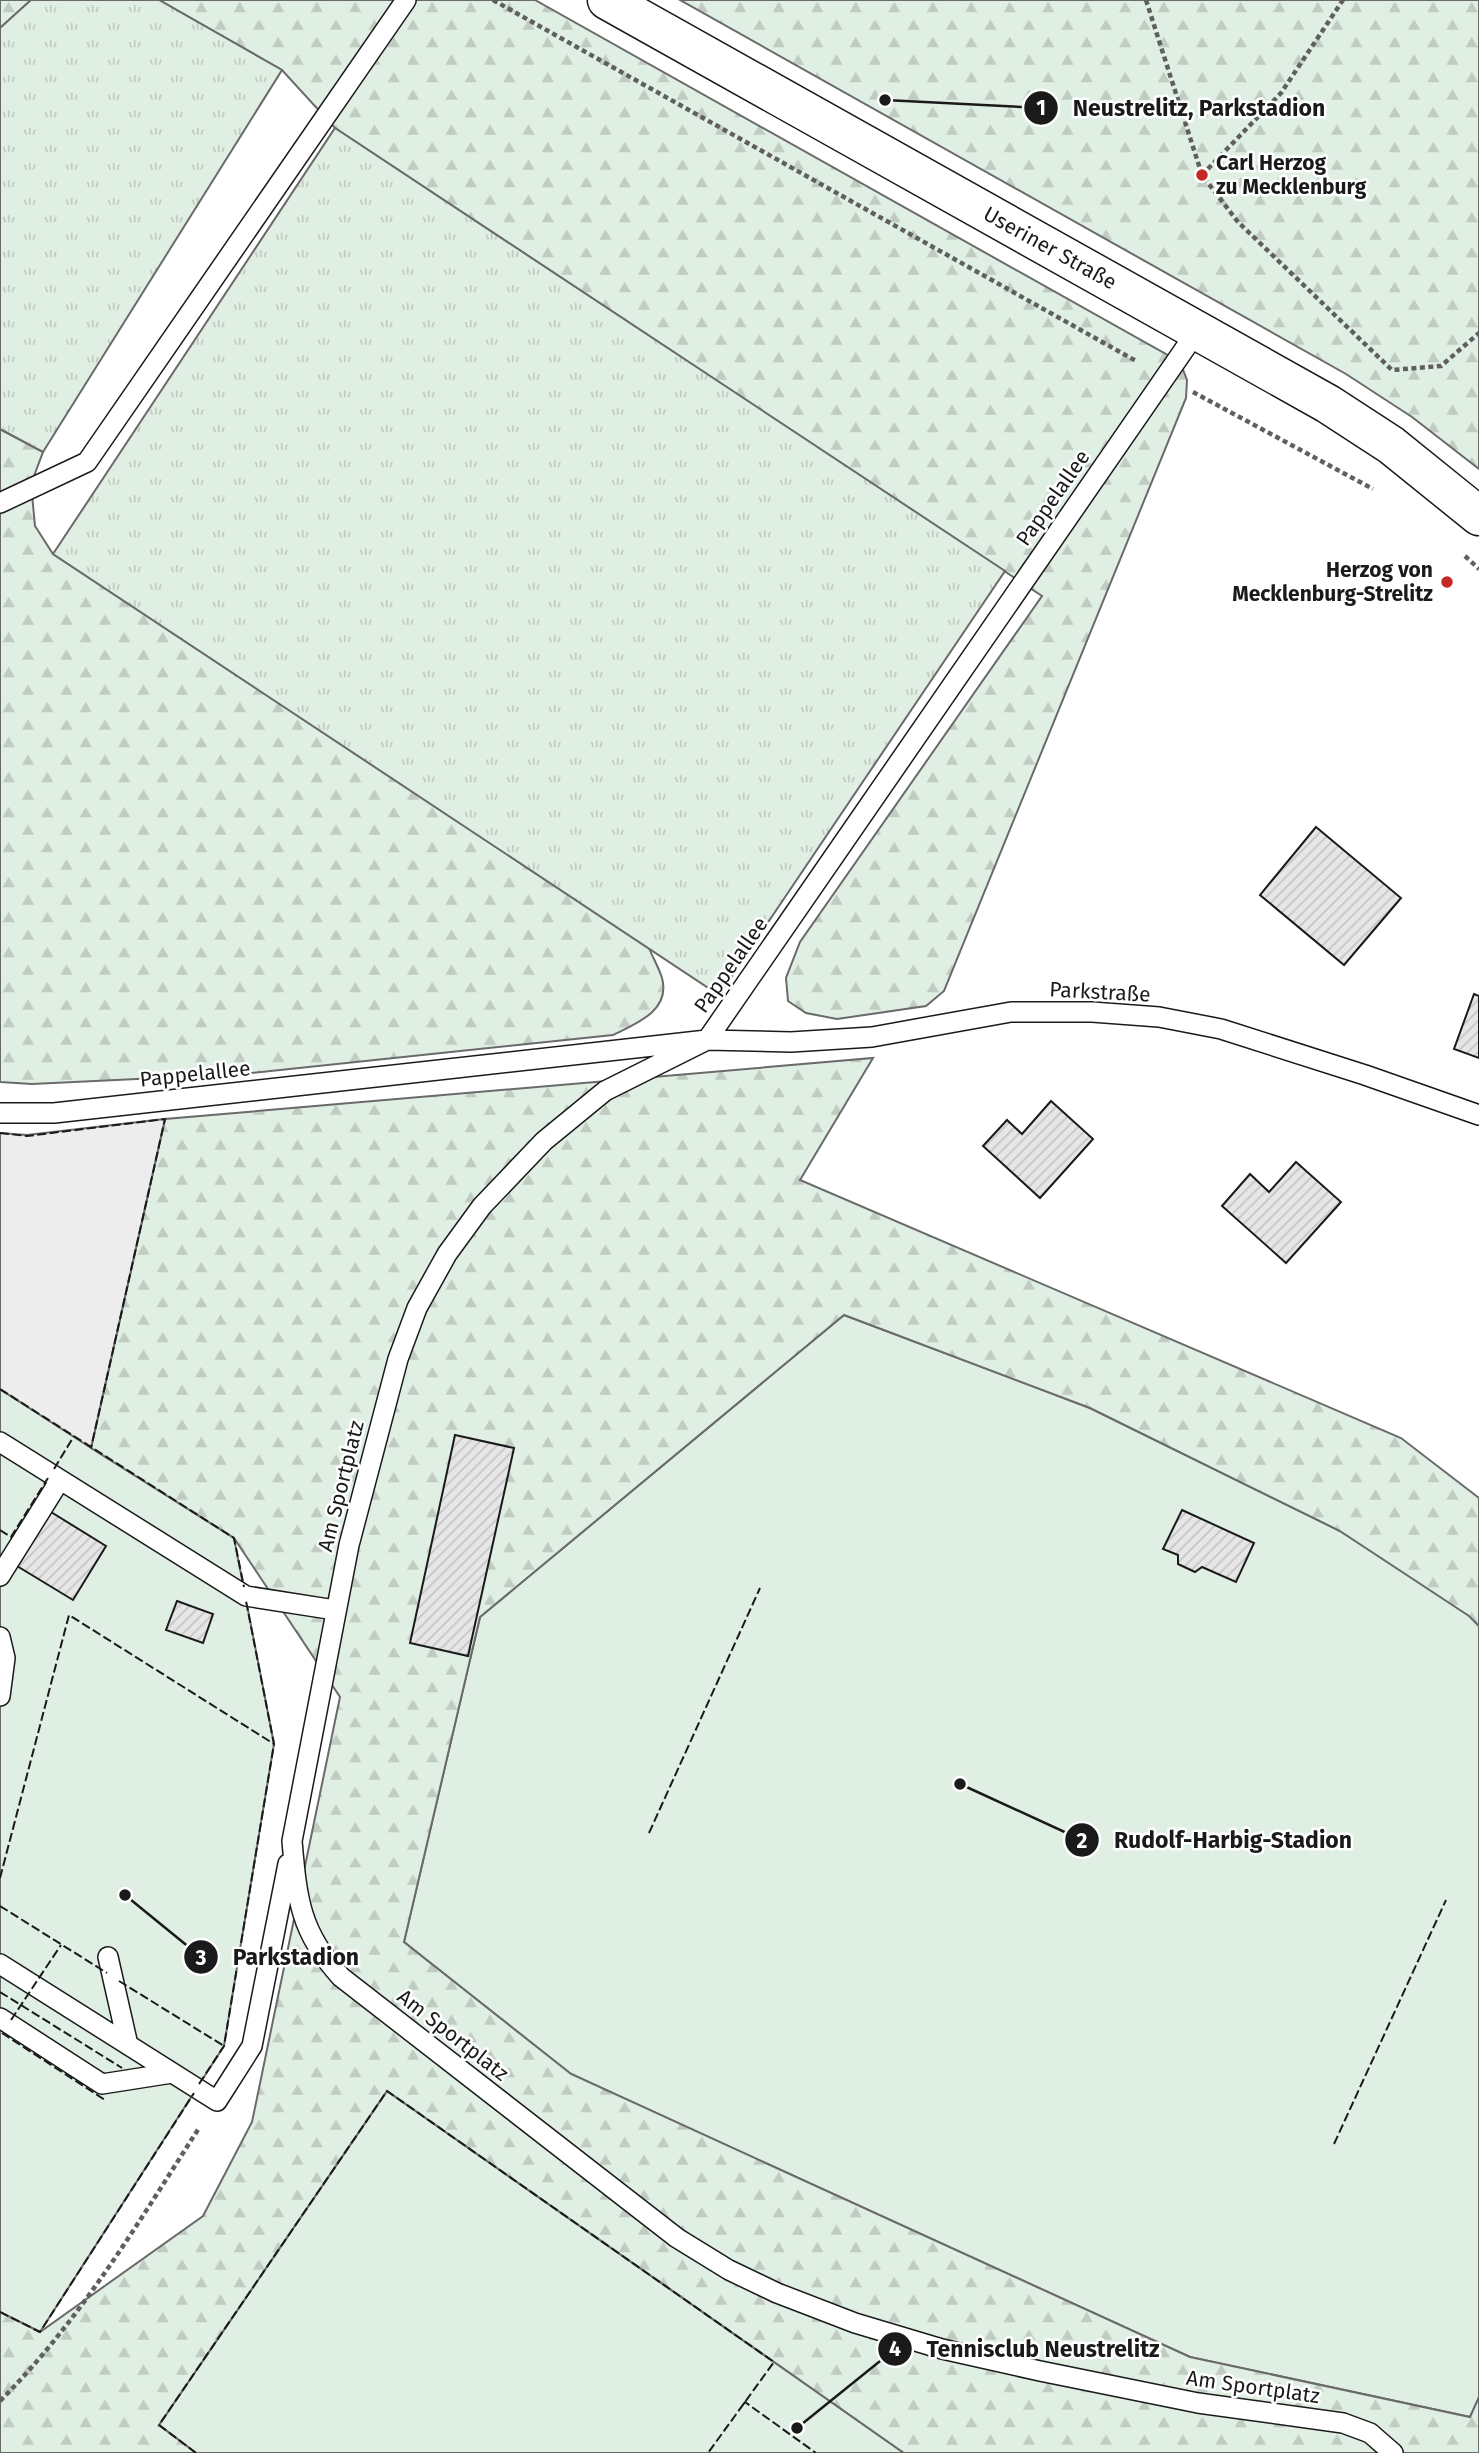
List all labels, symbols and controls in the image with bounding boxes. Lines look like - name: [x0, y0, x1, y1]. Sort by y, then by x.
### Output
- callout: Neustrelitz, Parkstadion: [1024, 86, 1339, 130]
- text: Neustrelitz, Parkstadion: [1073, 94, 1325, 122]
- text: 1: [1036, 95, 1046, 121]
- place label: Carl Herzog zu Mecklenburg: [1216, 150, 1367, 200]
- marker: Carl Herzog zu Mecklenburg: [1194, 167, 1210, 183]
- street label: Useriner Straße: [979, 201, 1121, 295]
- street label: Pappelallee: [1010, 445, 1096, 551]
- place label: Herzog von Mecklenburg-Strelitz: [1232, 557, 1433, 607]
- marker: Herzog von Mecklenburg-Strelitz: [1439, 574, 1455, 590]
- street label: Pappelallee: [688, 912, 774, 1018]
- street label: Parkstraße: [1049, 976, 1151, 1008]
- street label: Pappelallee: [138, 1055, 252, 1093]
- street label: Am Sportplatz: [312, 1418, 370, 1554]
- callout: Rudolf-Harbig-Stadion: [1065, 1818, 1366, 1862]
- text: Rudolf-Harbig-Stadion: [1114, 1826, 1352, 1854]
- text: 2: [1077, 1828, 1088, 1854]
- callout: Parkstadion: [184, 1935, 373, 1979]
- text: Parkstadion: [233, 1943, 359, 1971]
- text: 3: [195, 1945, 207, 1971]
- street label: Am Sportplatz: [392, 1983, 514, 2087]
- callout: Tennisclub Neustrelitz: [877, 2327, 1174, 2371]
- text: Tennisclub Neustrelitz: [926, 2335, 1160, 2363]
- text: 4: [889, 2336, 901, 2362]
- street label: Am Sportplatz: [1185, 2365, 1321, 2409]

